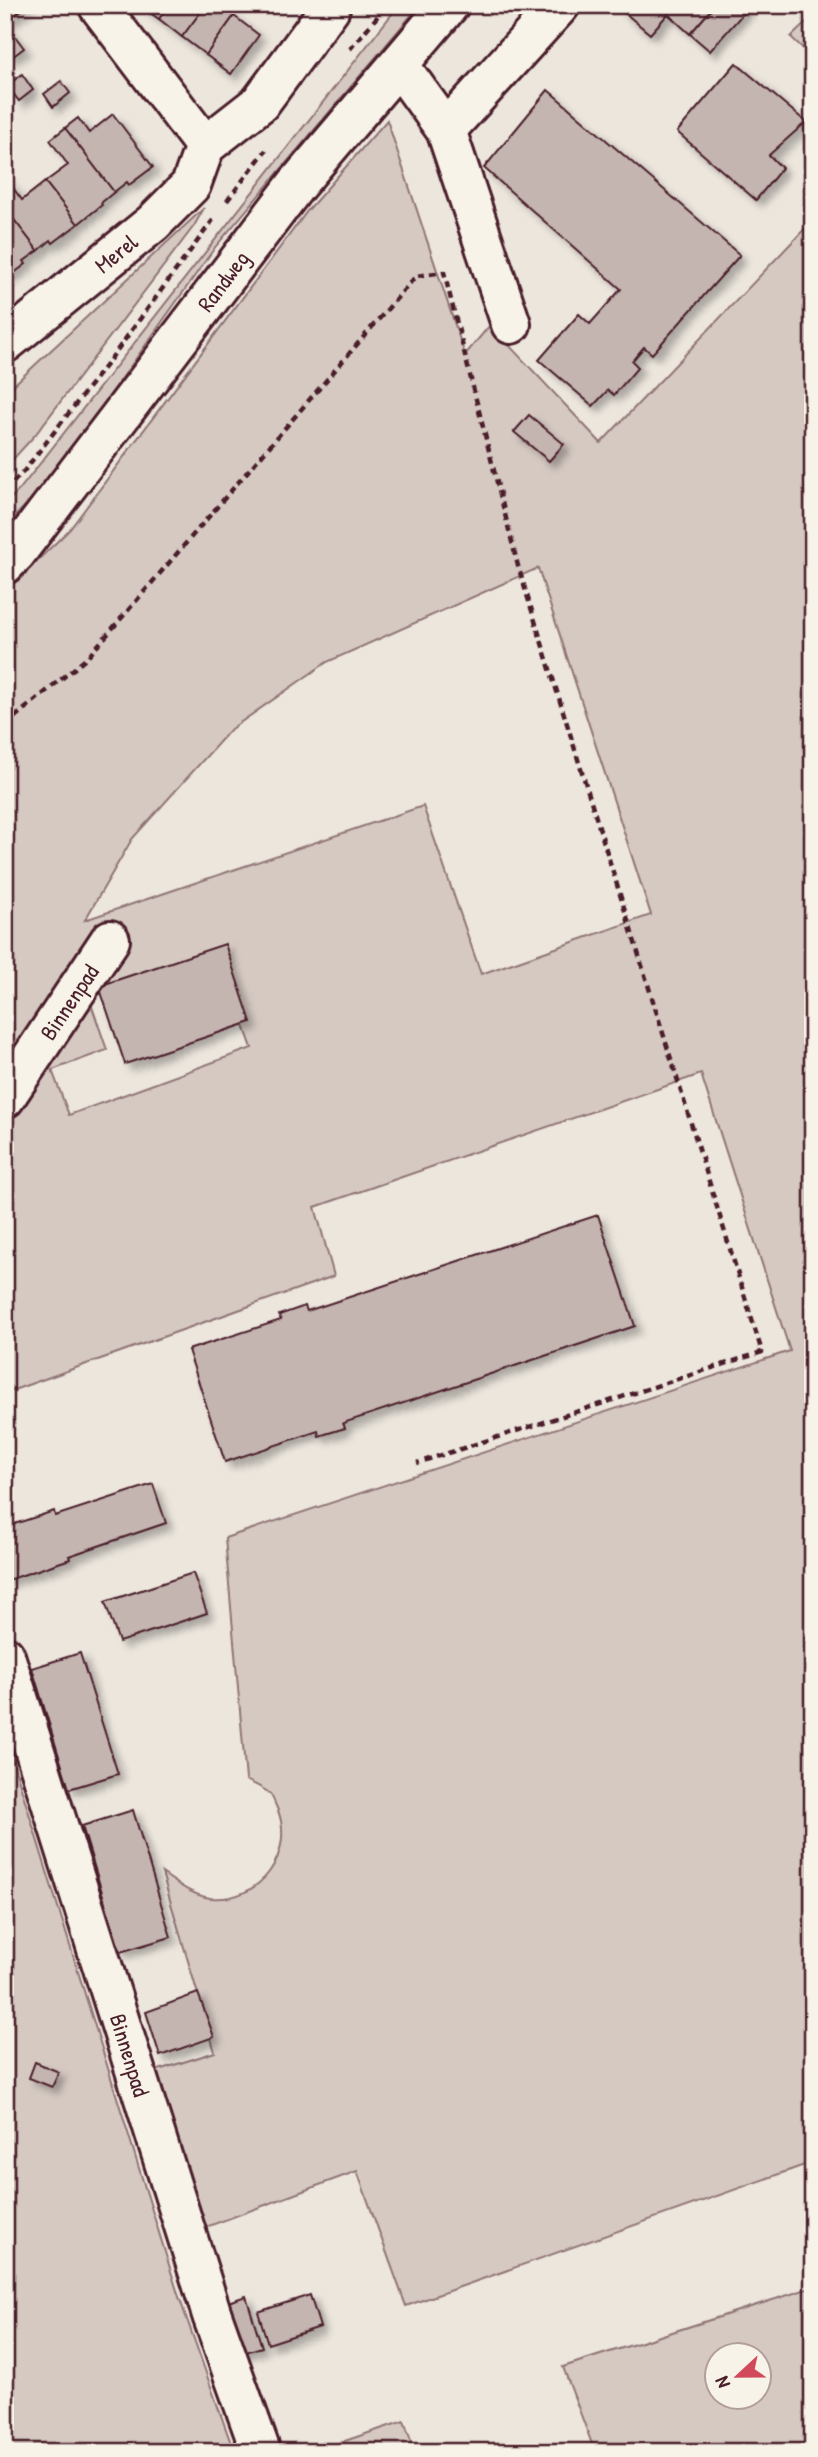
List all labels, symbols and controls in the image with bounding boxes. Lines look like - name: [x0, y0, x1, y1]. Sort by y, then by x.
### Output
- street label: Merel: [88, 226, 145, 280]
- street label: Randweg: [190, 244, 256, 318]
- street label: Binnenpad: [32, 958, 106, 1046]
- street label: Binnenpad: [103, 2010, 157, 2100]
- north arrow: [702, 2342, 772, 2412]
- text: N: [708, 2373, 736, 2392]

